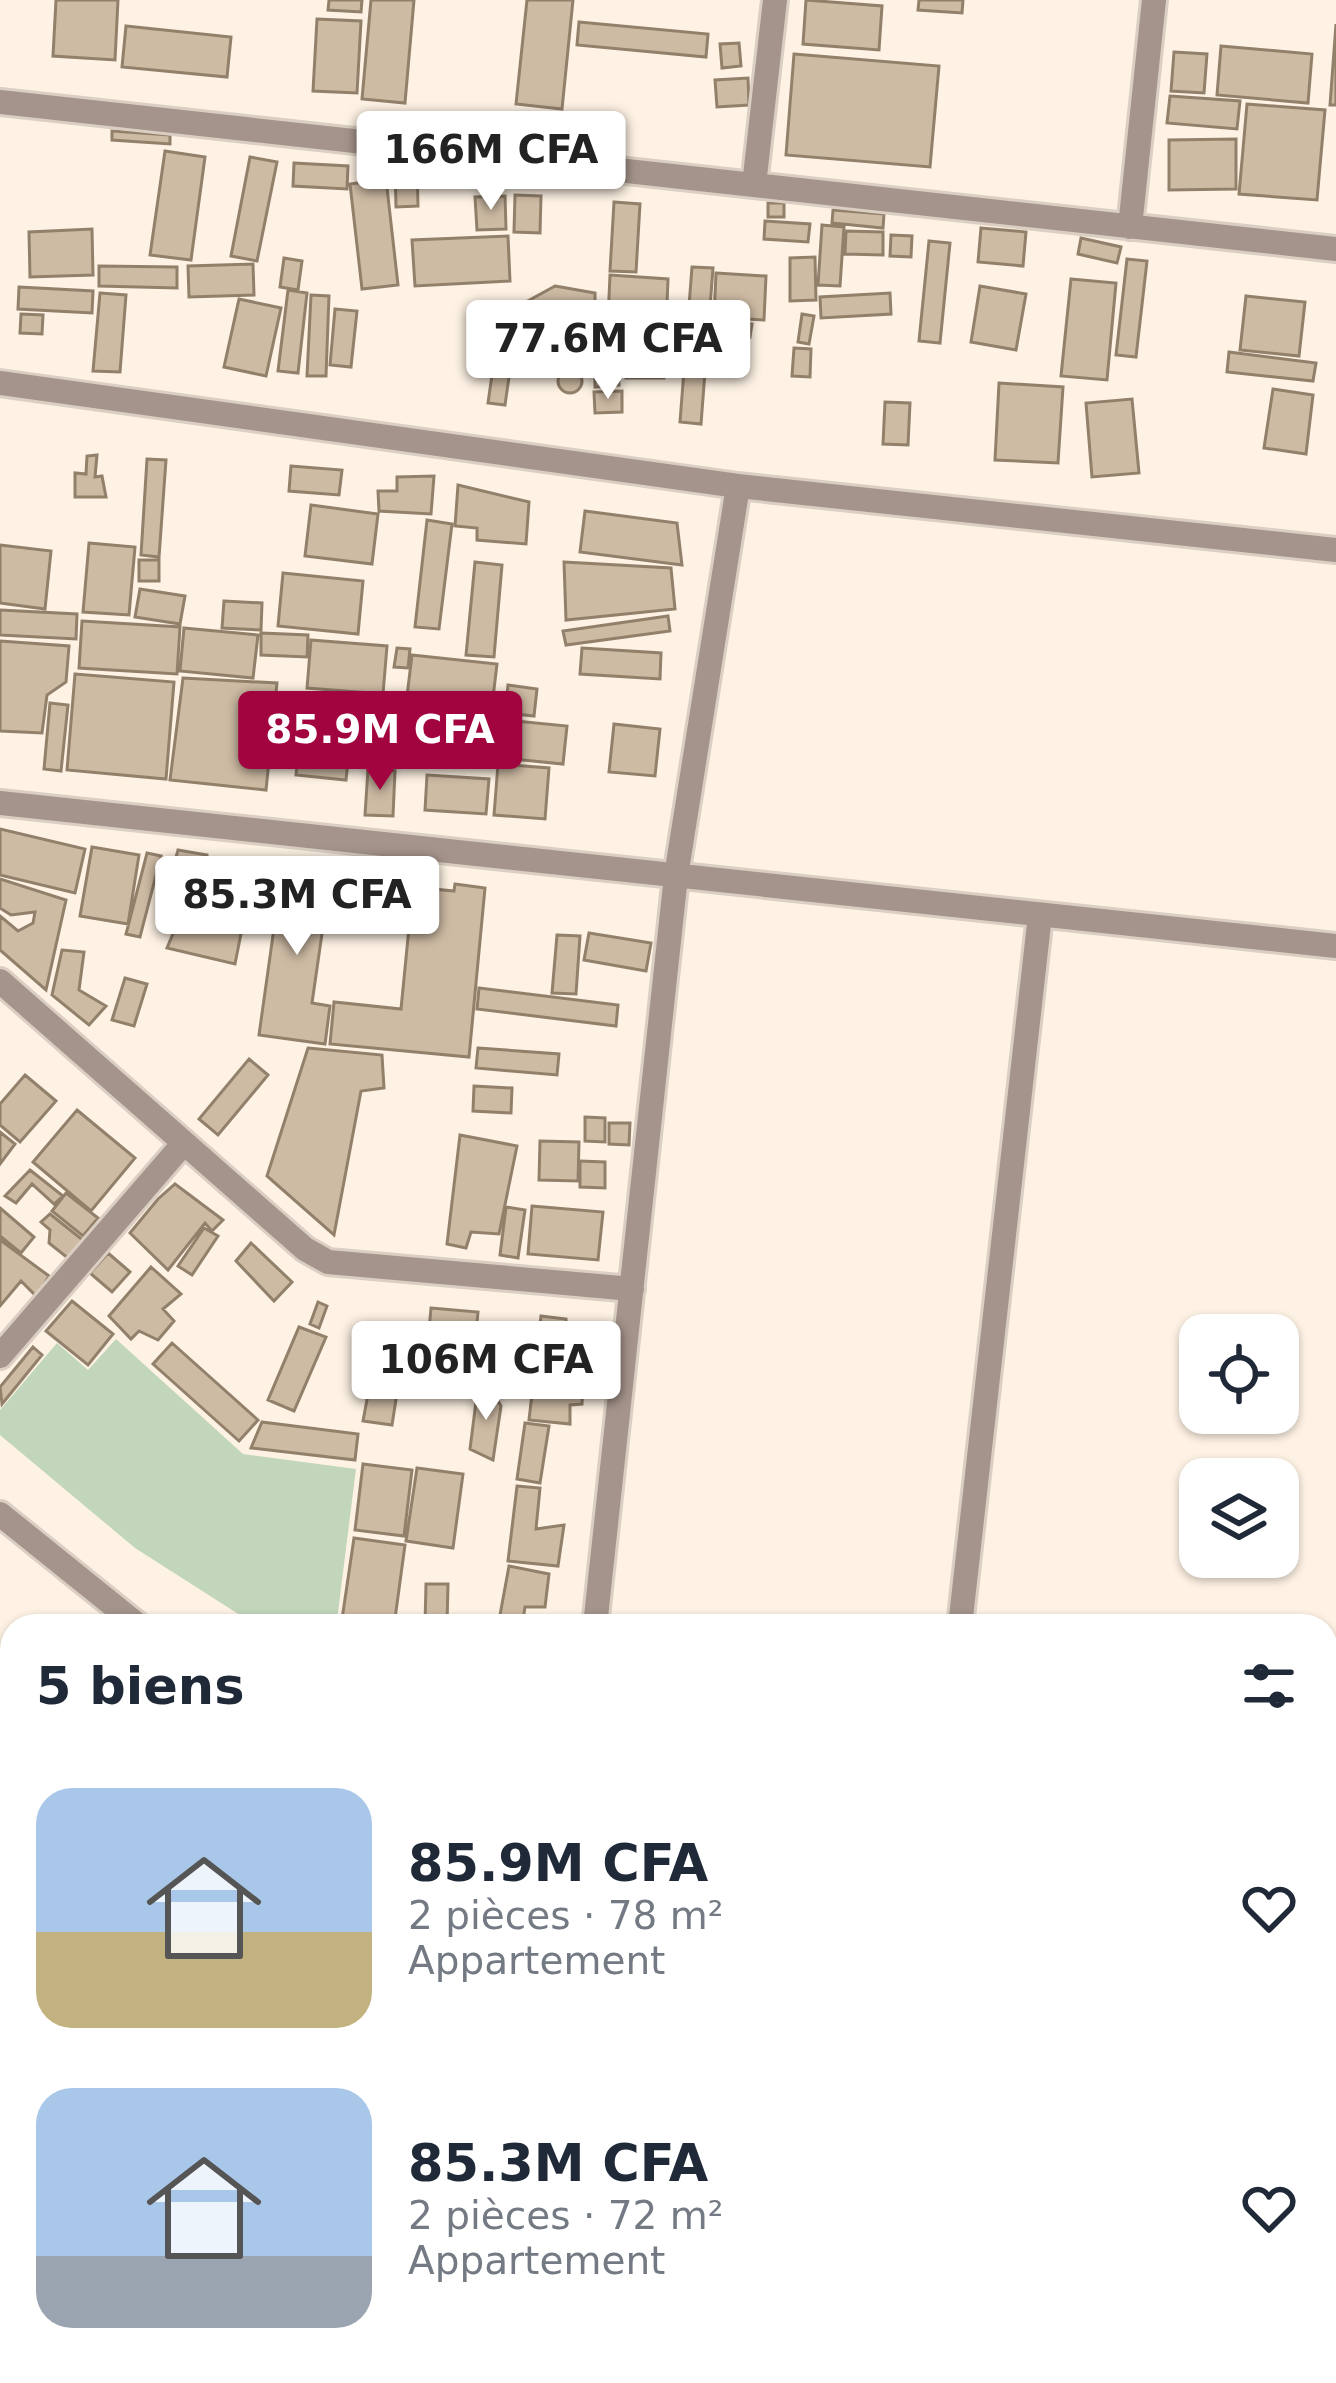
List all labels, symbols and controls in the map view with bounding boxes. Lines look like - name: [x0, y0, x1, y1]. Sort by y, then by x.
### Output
- pin: 166M CFA: [367, 111, 615, 213]
- text: 166M CFA: [384, 127, 598, 172]
- pin: 77.6M CFA: [471, 300, 745, 402]
- text: 77.6M CFA: [493, 316, 723, 361]
- pin: 85.9M CFA: [243, 691, 517, 793]
- text: 85.9M CFA: [265, 707, 495, 752]
- pin: 85.3M CFA: [160, 856, 434, 958]
- text: 85.3M CFA: [182, 872, 412, 917]
- map controls: [1179, 1314, 1299, 1578]
- button: locate: [1179, 1314, 1299, 1434]
- pin: 106M CFA: [362, 1321, 610, 1423]
- text: 106M CFA: [379, 1337, 593, 1382]
- button: layers: [1179, 1458, 1299, 1578]
- icon: filters: [1236, 1653, 1302, 1719]
- text: 5 biens: [36, 1657, 244, 1716]
- text: 85.9M CFA: [408, 1834, 708, 1893]
- icon: home: [132, 1836, 276, 1980]
- icon: heart: [1236, 1875, 1302, 1941]
- text: 2 pièces · 78 m²: [408, 1893, 723, 1938]
- text: Appartement: [408, 1938, 665, 1983]
- text: 85.3M CFA: [408, 2134, 708, 2193]
- icon: home: [132, 2136, 276, 2280]
- icon: heart: [1236, 2175, 1302, 2241]
- text: 2 pièces · 72 m²: [408, 2193, 723, 2238]
- text: Appartement: [408, 2238, 665, 2283]

